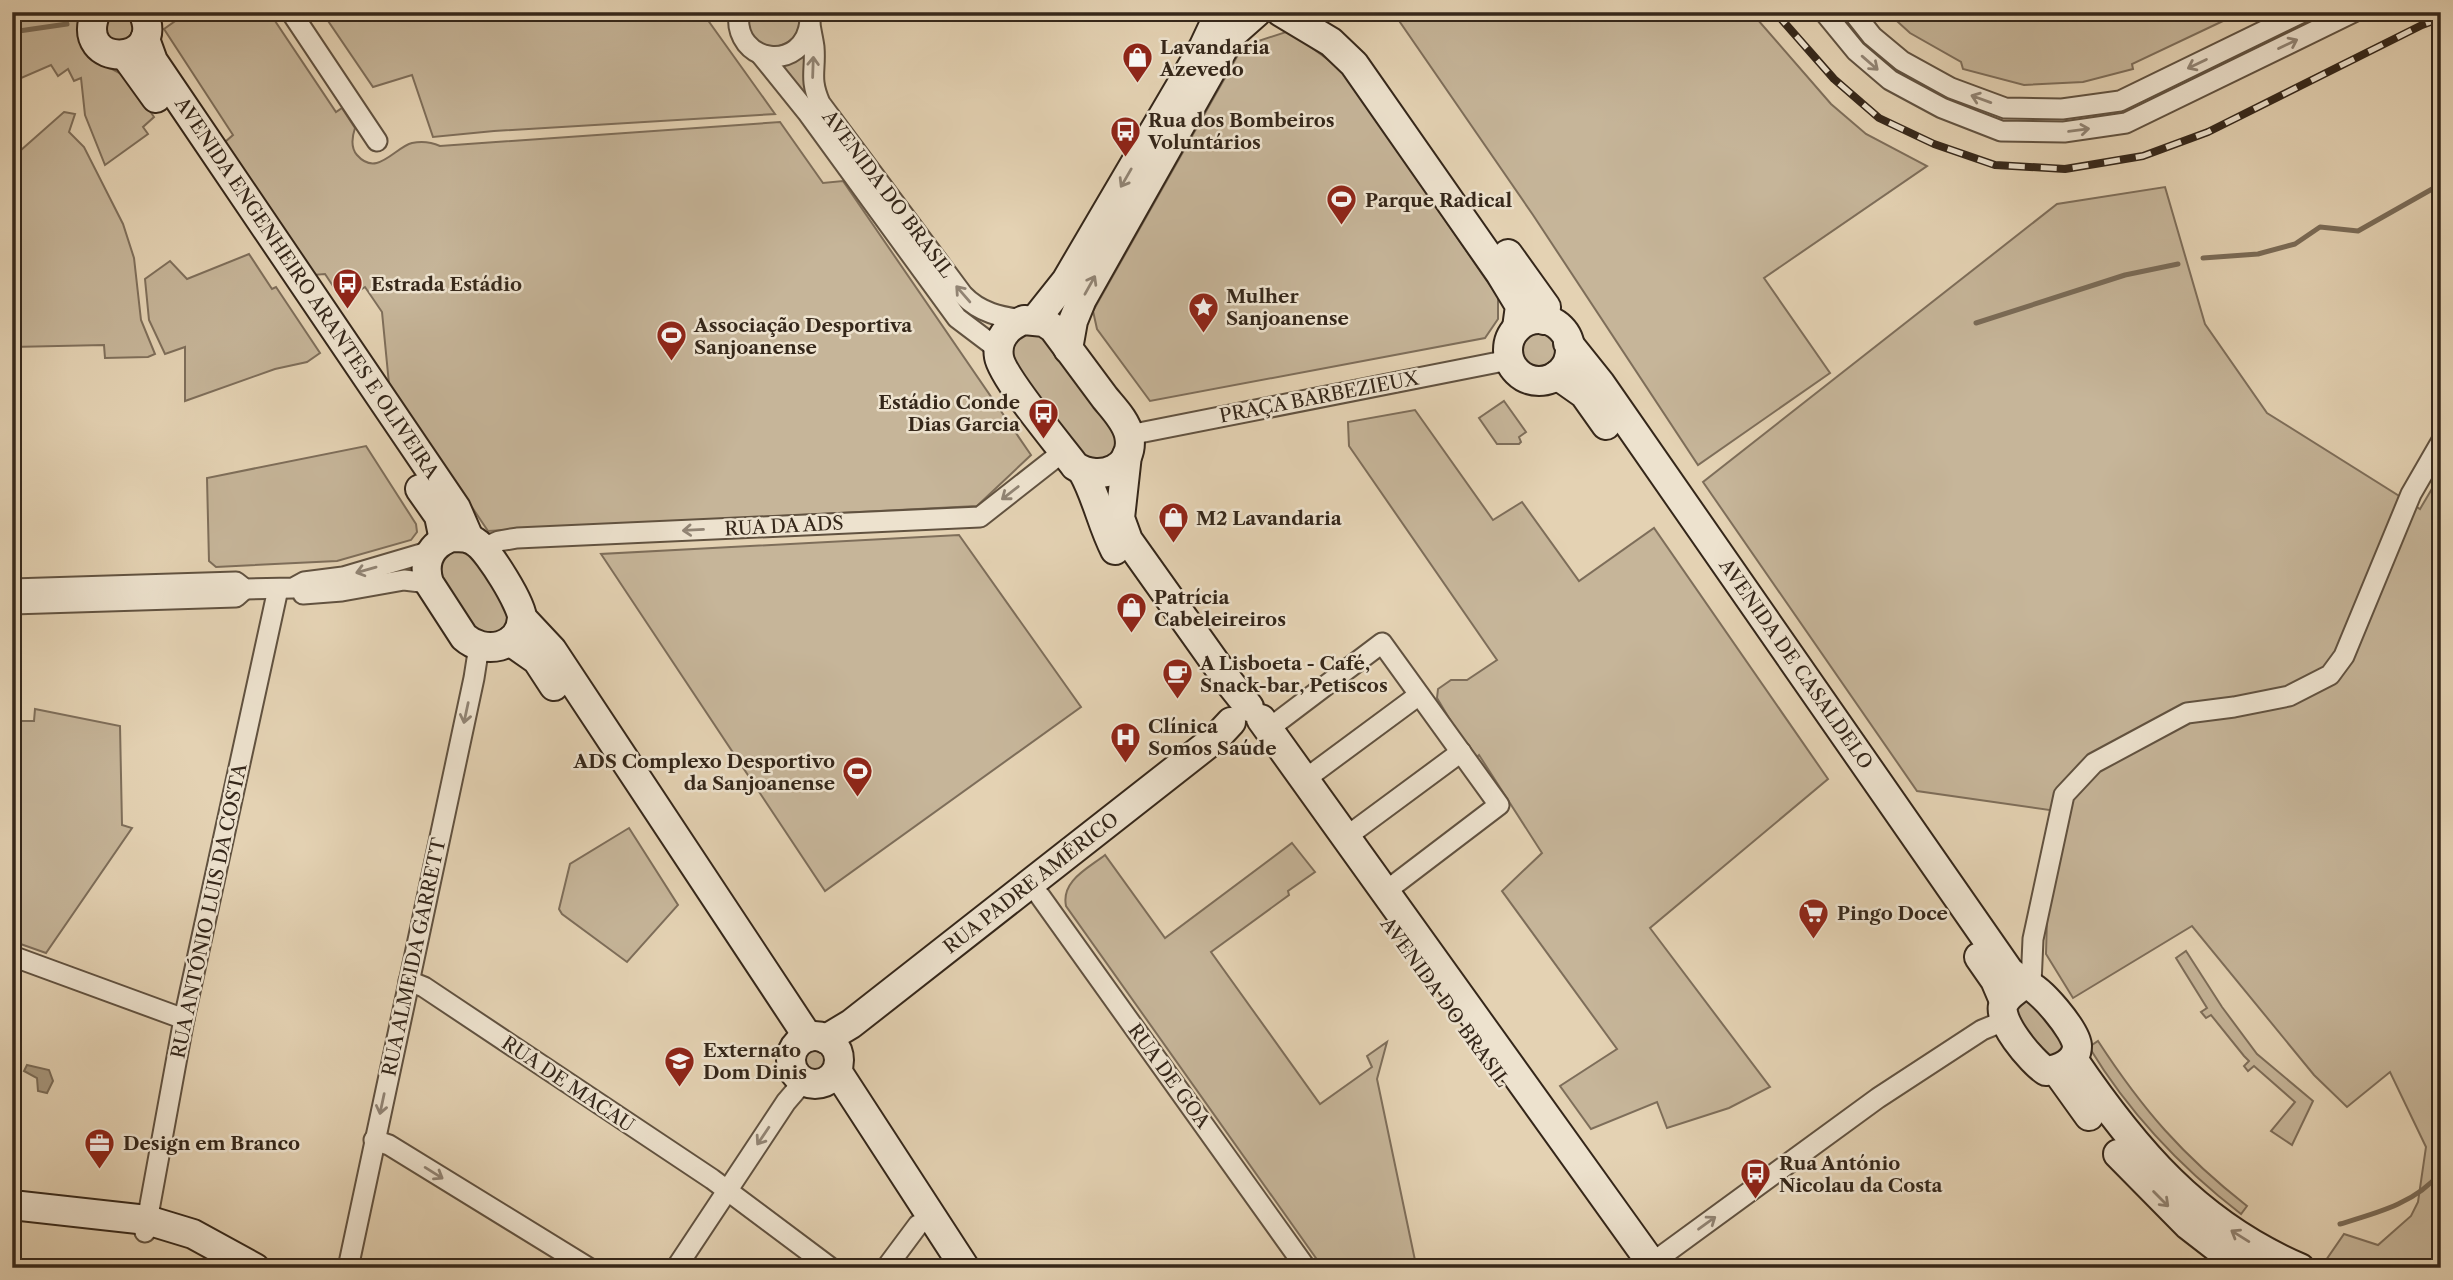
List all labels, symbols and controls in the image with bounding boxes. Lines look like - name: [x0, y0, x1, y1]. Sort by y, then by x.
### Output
- place label: Lavandaria Azevedo: [1159, 36, 1271, 81]
- one-way arrow: [2277, 37, 2298, 51]
- shop icon: Lavandaria Azevedo: [1120, 41, 1154, 85]
- one-way arrow: [1860, 55, 1878, 71]
- one-way arrow: [807, 56, 820, 79]
- one-way arrow: [2187, 57, 2208, 71]
- street label: AVENIDA ENGENHEIRO ARANTES E OLIVEIRA: [170, 92, 444, 484]
- one-way arrow: [1970, 92, 1992, 104]
- street label: AVENIDA DO BRASIL: [817, 105, 959, 283]
- place label: Rua dos Bombeiros Voluntários: [1147, 109, 1335, 154]
- bus stop icon: Rua dos Bombeiros Voluntários: [1108, 114, 1142, 158]
- one-way arrow: [2067, 123, 2090, 136]
- one-way arrow: [1119, 168, 1133, 188]
- sports icon: Parque Radical: [1325, 183, 1359, 227]
- place label: Parque Radical: [1365, 189, 1512, 212]
- bus stop icon: Estrada Estádio: [331, 267, 365, 311]
- place label: Estrada Estádio: [371, 273, 522, 296]
- one-way arrow: [1084, 275, 1097, 296]
- place label: Mulher Sanjoanense: [1226, 285, 1349, 330]
- one-way arrow: [955, 286, 971, 304]
- place icon: Mulher Sanjoanense: [1186, 290, 1220, 334]
- place label: Associação Desportiva Sanjoanense: [693, 314, 913, 359]
- sports icon: Associação Desportiva Sanjoanense: [654, 319, 688, 363]
- street label: PRAÇA BARBEZIEUX: [1217, 366, 1422, 428]
- place label: Estádio Conde Dias Garcia: [878, 391, 1021, 436]
- bus stop icon: Estádio Conde Dias Garcia: [1026, 396, 1060, 440]
- one-way arrow: [1001, 486, 1020, 501]
- shop icon: M2 Lavandaria: [1156, 501, 1190, 545]
- place label: M2 Lavandaria: [1196, 507, 1343, 530]
- street label: RUA DA ADS: [724, 511, 844, 541]
- one-way arrow: [682, 524, 705, 537]
- street label: AVENIDA DE CASALDELO: [1714, 554, 1878, 774]
- one-way arrow: [355, 564, 377, 577]
- place label: Patrícia Cabeleireiros: [1154, 586, 1286, 631]
- shop icon: Patrícia Cabeleireiros: [1114, 591, 1148, 635]
- place label: A Lisboeta - Café, Snack-bar, Petiscos: [1199, 652, 1388, 697]
- cafe icon: A Lisboeta - Café, Snack-bar, Petiscos: [1160, 657, 1194, 701]
- one-way arrow: [459, 702, 472, 724]
- place label: Clínica Somos Saúde: [1148, 715, 1277, 760]
- hospital icon: Clínica Somos Saúde: [1108, 720, 1142, 764]
- place label: ADS Complexo Desportivo da Sanjoanense: [573, 750, 835, 795]
- sports icon: ADS Complexo Desportivo da Sanjoanense: [841, 755, 875, 799]
- street label: RUA ANTÓNIO LUIS DA COSTA: [166, 761, 252, 1061]
- street label: RUA PADRE AMÉRICO: [939, 807, 1123, 959]
- street label: RUA ALMEIDA GARRETT: [377, 835, 451, 1078]
- supermarket icon: Pingo Doce: [1797, 896, 1831, 940]
- place label: Pingo Doce: [1837, 902, 1948, 925]
- street label: AVENIDA DO BRASIL: [1375, 912, 1515, 1092]
- street label: RUA DE GOA: [1123, 1019, 1215, 1134]
- street label: RUA DE MACAU: [497, 1031, 639, 1137]
- place label: Externato Dom Dinis: [703, 1039, 807, 1084]
- school or university icon: Externato Dom Dinis: [663, 1044, 697, 1088]
- one-way arrow: [375, 1092, 389, 1115]
- one-way arrow: [756, 1125, 770, 1145]
- office icon: Design em Branco: [83, 1126, 117, 1170]
- place label: Design em Branco: [123, 1132, 300, 1155]
- place label: Rua António Nicolau da Costa: [1779, 1152, 1944, 1197]
- bus stop icon: Rua António Nicolau da Costa: [1739, 1157, 1773, 1201]
- one-way arrow: [424, 1165, 443, 1180]
- one-way arrow: [2152, 1190, 2169, 1207]
- one-way arrow: [1697, 1216, 1716, 1231]
- one-way arrow: [2230, 1229, 2250, 1243]

